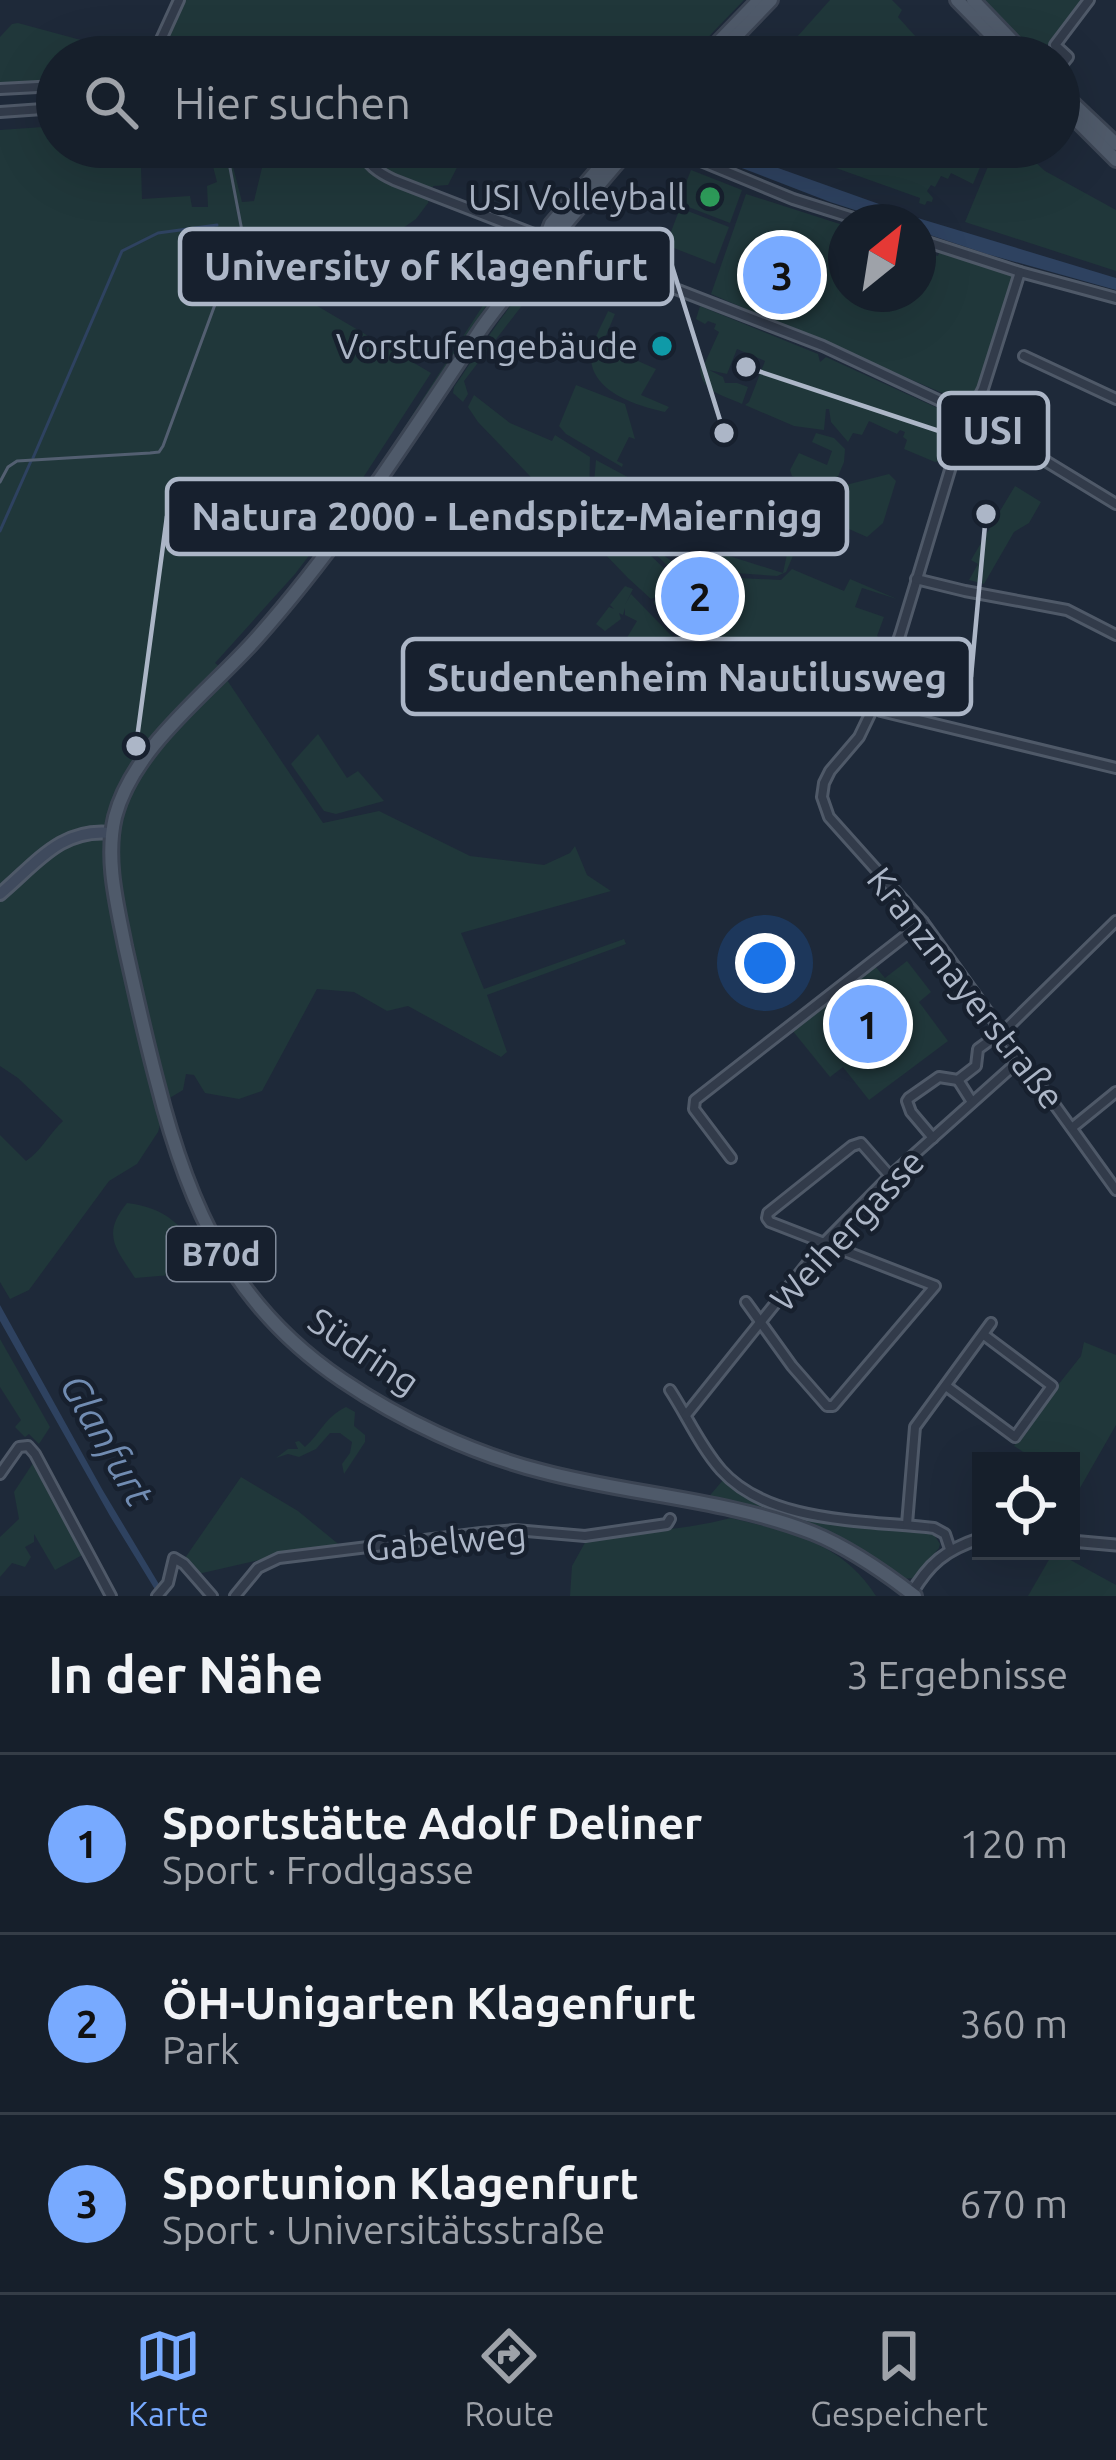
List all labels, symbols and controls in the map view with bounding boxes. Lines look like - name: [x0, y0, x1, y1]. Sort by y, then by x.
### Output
- search box: [36, 36, 1080, 168]
- icon: search: [78, 69, 144, 135]
- text: Hier suchen: [174, 77, 411, 128]
- place label: USI Volleyball: [468, 176, 686, 217]
- marker: USI Volleyball: [697, 184, 723, 210]
- north arrow: [828, 204, 936, 312]
- callout: University of Klagenfurt: [180, 229, 672, 304]
- pin: 3: [743, 230, 821, 320]
- text: University of Klagenfurt: [204, 244, 648, 287]
- place label: Vorstufengebäude: [336, 325, 638, 366]
- marker: Vorstufengebäude: [649, 333, 675, 359]
- callout: USI: [939, 393, 1048, 468]
- text: USI: [962, 408, 1024, 451]
- callout: Natura 2000 - Lendspitz-Maiernigg: [167, 479, 847, 554]
- text: Natura 2000 - Lendspitz-Maiernigg: [191, 494, 823, 537]
- pin: 2: [661, 551, 739, 641]
- callout: Studentenheim Nautilusweg: [403, 639, 971, 714]
- text: Studentenheim Nautilusweg: [427, 655, 947, 698]
- street label: Kranzmayerstraße: [859, 859, 1073, 1117]
- your location: [735, 933, 795, 993]
- pin: 1: [829, 979, 907, 1069]
- street label: Weihergasse: [761, 1140, 932, 1319]
- road number: B70d: [167, 1227, 275, 1281]
- street label: Südring: [301, 1299, 427, 1402]
- water label: Glanfurt: [53, 1366, 163, 1514]
- map controls: [972, 1452, 1080, 1560]
- button: locate: [972, 1452, 1080, 1560]
- street label: Gabelweg: [364, 1513, 528, 1568]
- text: In der Nähe: [48, 1645, 323, 1703]
- text: 3 Ergebnisse: [847, 1653, 1068, 1696]
- text: Sportstätte Adolf Deliner: [162, 1797, 702, 1848]
- text: 1: [76, 1822, 98, 1865]
- text: 120 m: [959, 1822, 1068, 1865]
- text: Sport · Frodlgasse: [162, 1848, 474, 1891]
- text: ÖH-Unigarten Klagenfurt: [162, 1977, 696, 2028]
- text: 2: [76, 2002, 98, 2045]
- text: 360 m: [959, 2002, 1068, 2045]
- text: Park: [162, 2028, 240, 2071]
- text: Sportunion Klagenfurt: [162, 2157, 639, 2208]
- text: 3: [76, 2182, 98, 2225]
- text: 670 m: [959, 2182, 1068, 2225]
- text: Sport · Universitätsstraße: [162, 2208, 605, 2251]
- tab: Karte: [128, 2323, 209, 2432]
- tab: Route: [465, 2323, 554, 2432]
- tab: Gespeichert: [810, 2323, 988, 2432]

